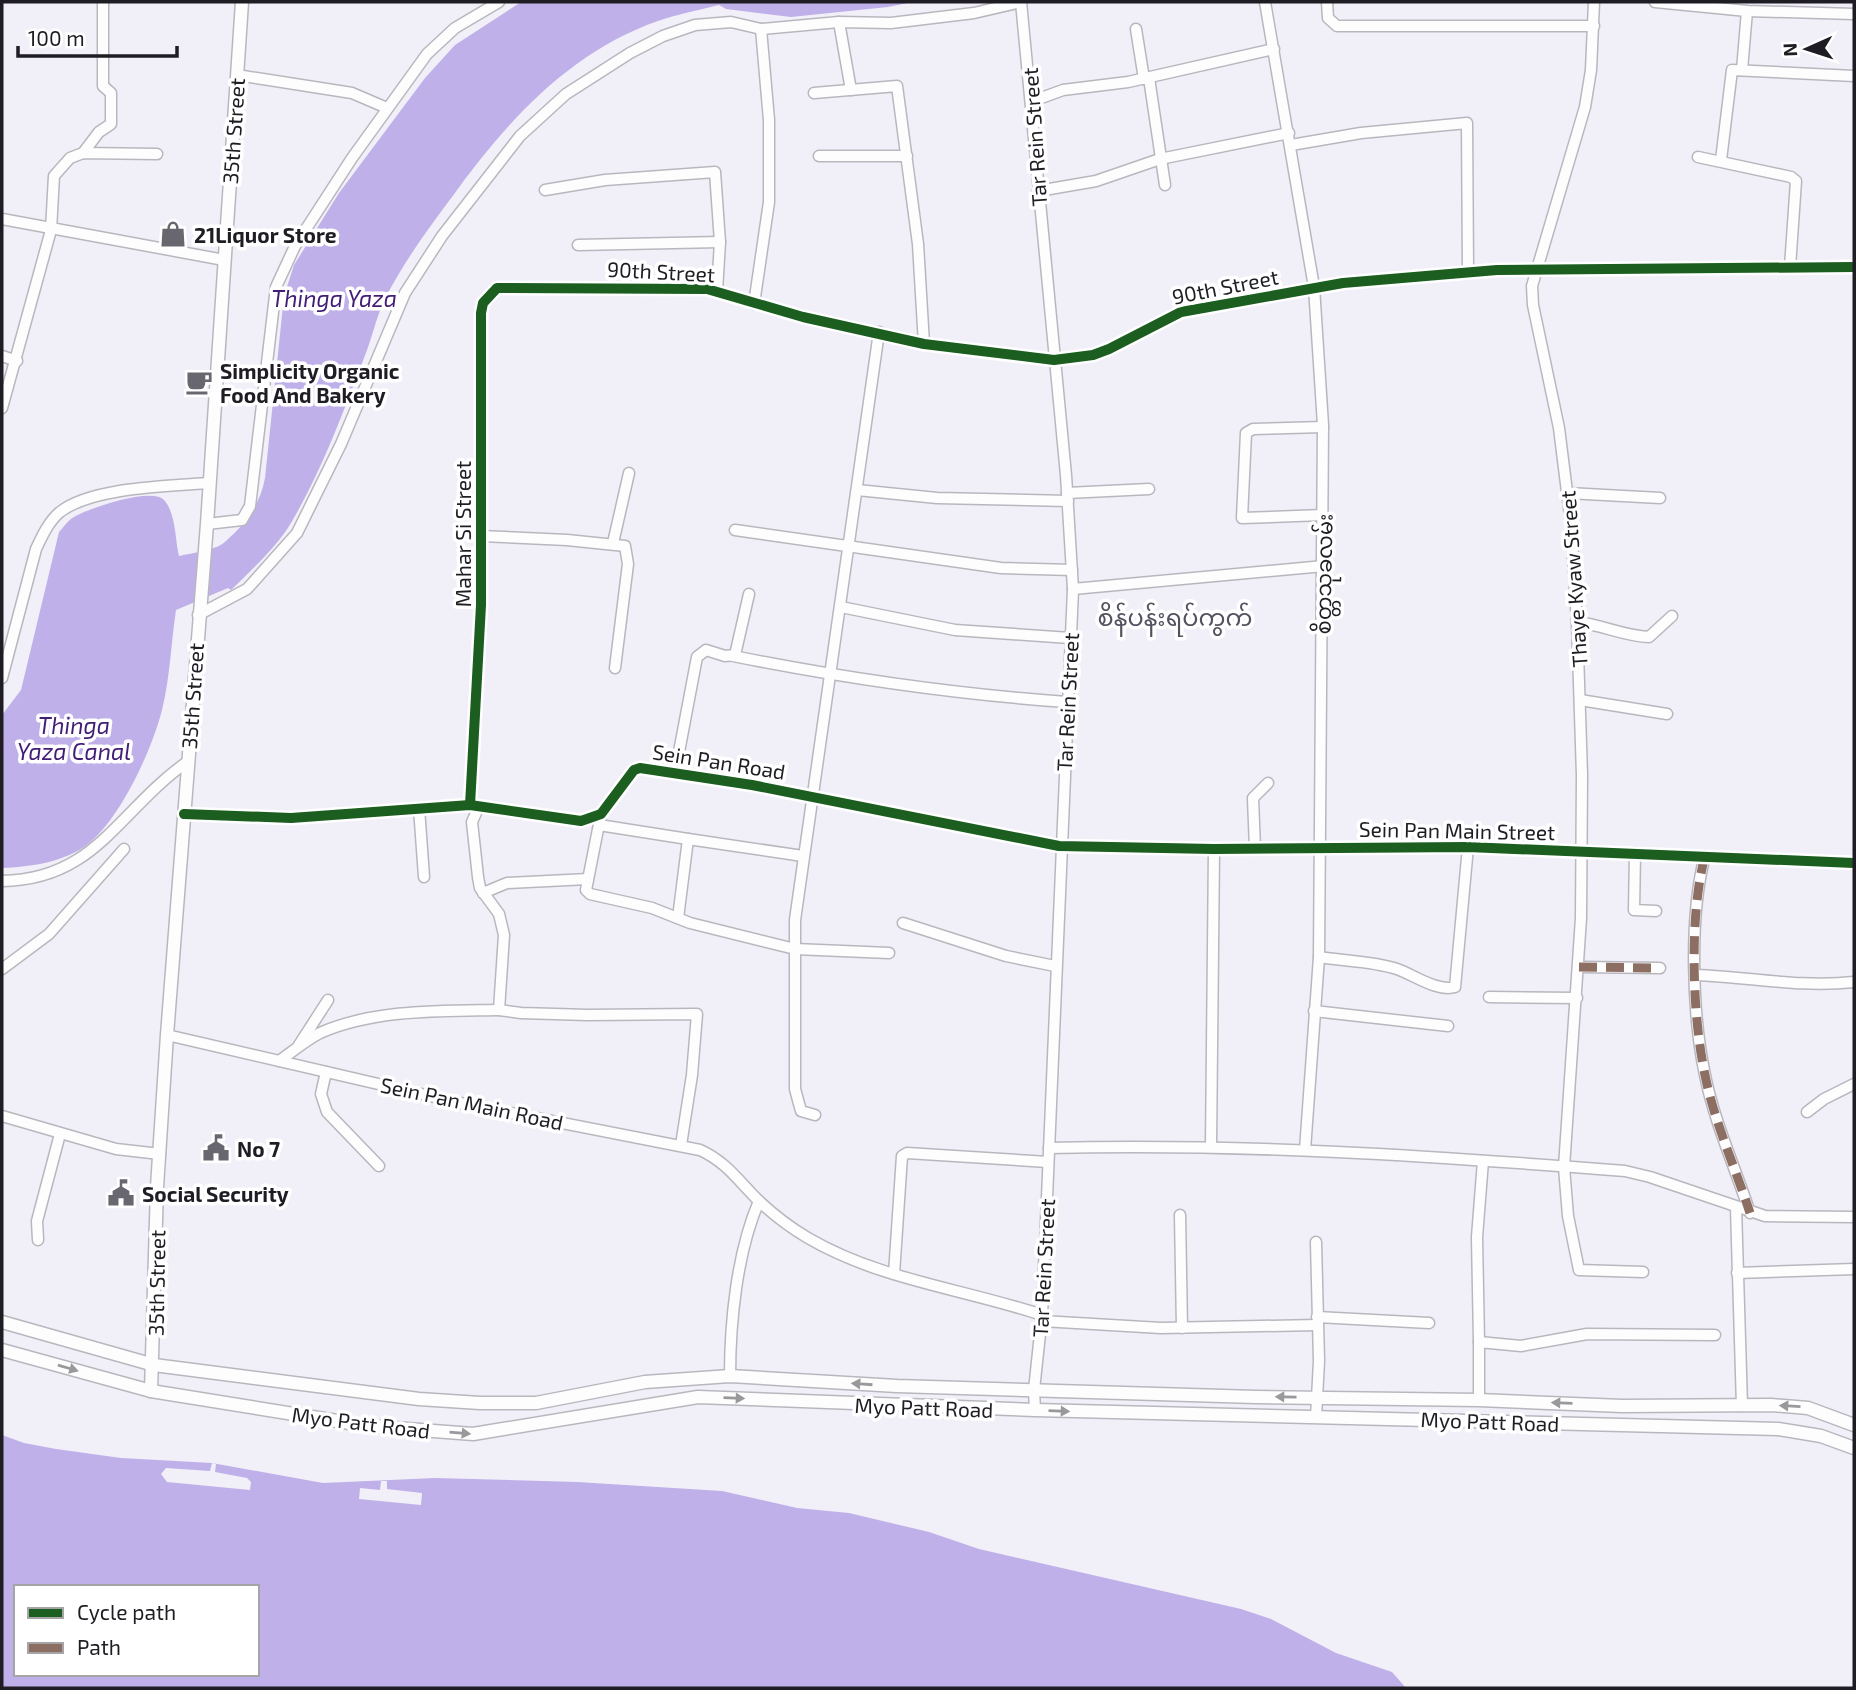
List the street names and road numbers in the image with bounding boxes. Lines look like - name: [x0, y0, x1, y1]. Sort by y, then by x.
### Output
- street label: Tar Rein Street: [1017, 67, 1051, 207]
- street label: 35th Street: [217, 77, 249, 185]
- street label: 90th Street: [606, 256, 716, 286]
- street label: 90th Street: [1170, 263, 1280, 309]
- street label: Mahar Si Street: [450, 461, 475, 607]
- street label: Thaye Kyaw Street: [1554, 490, 1592, 668]
- street label: စိတ္တသုခလမ်း: [1307, 513, 1343, 635]
- street label: Tar Rein Street: [1051, 632, 1083, 772]
- street label: 35th Street: [176, 642, 208, 750]
- street label: Sein Pan Road: [651, 738, 787, 784]
- street label: Sein Pan Main Street: [1359, 816, 1555, 844]
- street label: Sein Pan Main Road: [378, 1071, 566, 1135]
- street label: Tar Rein Street: [1027, 1198, 1059, 1338]
- street label: 35th Street: [143, 1230, 169, 1336]
- street label: Myo Patt Road: [854, 1392, 994, 1422]
- street label: Myo Patt Road: [291, 1401, 431, 1443]
- street label: Myo Patt Road: [1420, 1406, 1560, 1436]

